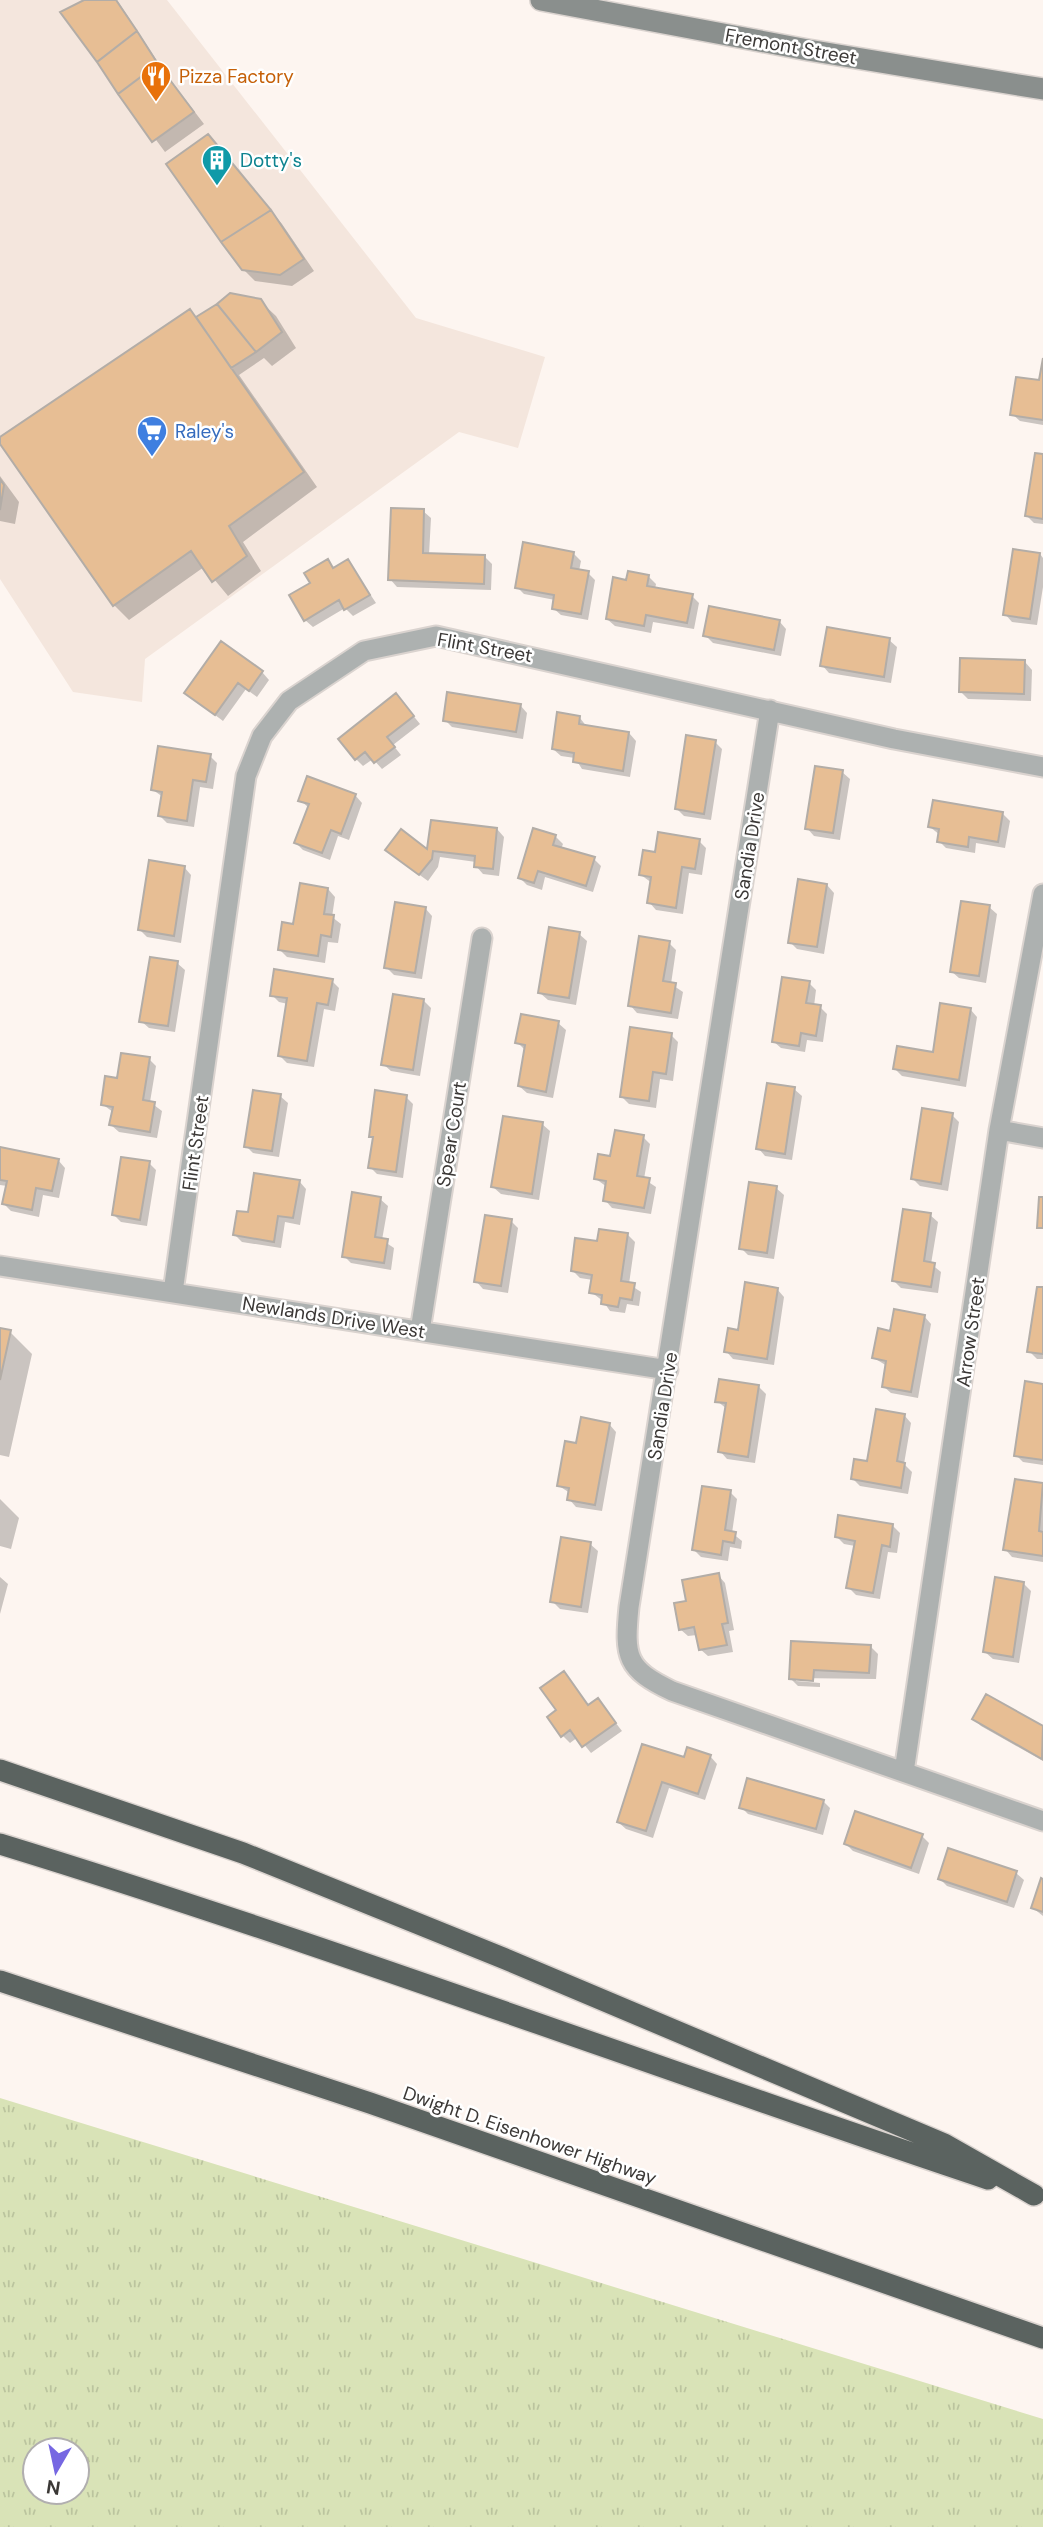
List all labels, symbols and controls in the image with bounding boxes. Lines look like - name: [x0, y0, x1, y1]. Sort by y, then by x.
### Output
- street label: Fremont Street: [723, 23, 859, 70]
- restaurant icon: Pizza Factory: [139, 59, 173, 103]
- place label: Pizza Factory: [179, 64, 294, 89]
- building icon: Dotty's: [200, 143, 234, 187]
- place label: Dotty's: [240, 148, 302, 173]
- supermarket icon: Raley's: [135, 414, 169, 458]
- place label: Raley's: [175, 419, 234, 444]
- street label: Flint Street: [435, 627, 534, 668]
- street label: Sandia Drive: [729, 790, 770, 902]
- street label: Spear Court: [431, 1080, 472, 1189]
- street label: Flint Street: [176, 1094, 215, 1192]
- street label: Arrow Street: [950, 1276, 991, 1389]
- street label: Newlands Drive West: [241, 1291, 427, 1344]
- street label: Sandia Drive: [642, 1350, 683, 1462]
- street label: Dwight D. Eisenhower Highway: [400, 2080, 660, 2191]
- north arrow: [21, 2436, 91, 2506]
- text: N: [45, 2474, 62, 2501]

